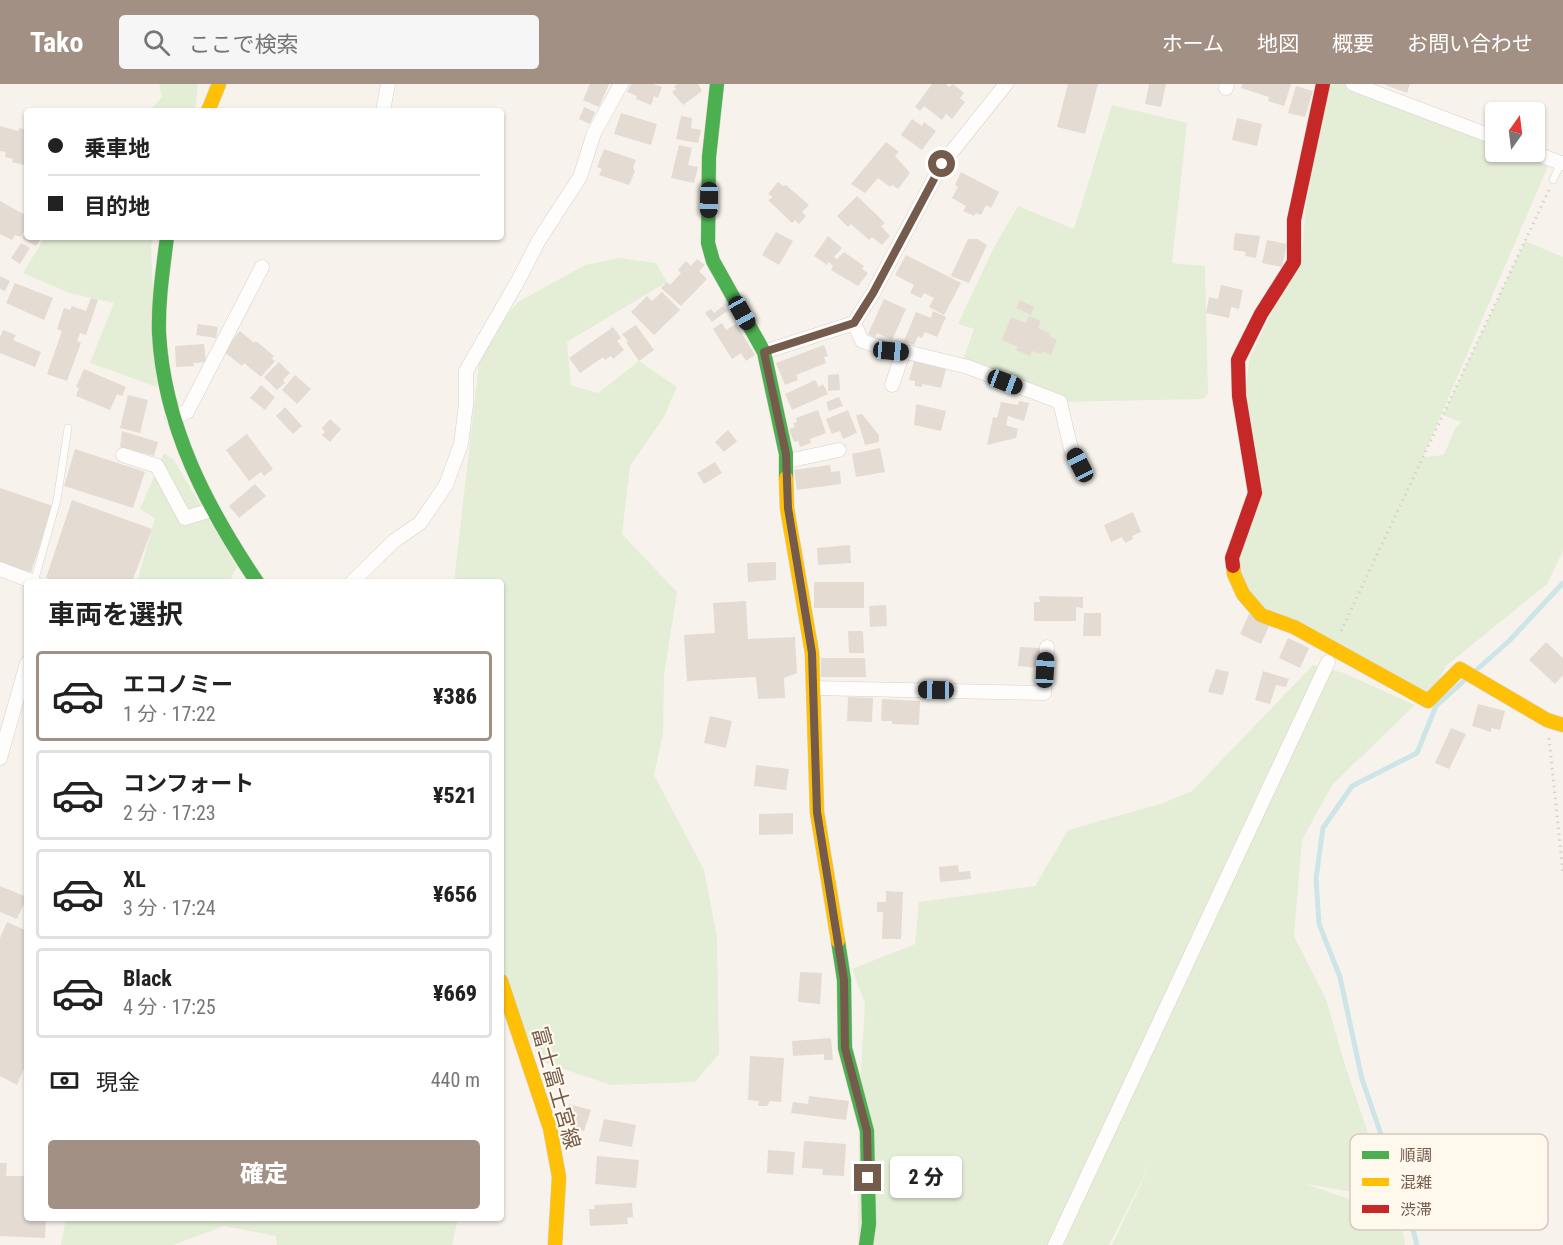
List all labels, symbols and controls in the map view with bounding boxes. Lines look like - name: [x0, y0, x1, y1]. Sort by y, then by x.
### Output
- search box: [119, 15, 539, 69]
- text: Tako: [30, 26, 83, 59]
- icon: search: [140, 26, 173, 59]
- text: ここで検索: [188, 32, 298, 57]
- text: ホーム: [1162, 32, 1224, 56]
- text: 地図: [1257, 32, 1299, 56]
- text: 概要: [1332, 32, 1374, 56]
- text: お問い合わせ: [1407, 32, 1533, 56]
- north arrow: [1485, 102, 1545, 162]
- map controls: [1485, 102, 1545, 162]
- text: 乗車地: [84, 136, 150, 161]
- route start: [928, 150, 955, 177]
- car: [700, 182, 718, 218]
- text: 目的地: [84, 194, 150, 219]
- car: [725, 293, 759, 333]
- car: [872, 340, 910, 362]
- car: [985, 367, 1025, 397]
- car: [1064, 445, 1096, 485]
- text: 車両を選択: [48, 599, 183, 631]
- car: [1035, 652, 1055, 688]
- icon: car: [51, 669, 105, 723]
- text: エコノミー: [123, 672, 233, 697]
- car: [918, 681, 954, 699]
- text: ¥386: [433, 684, 477, 709]
- text: 1 分 · 17:22: [123, 702, 216, 726]
- icon: car: [51, 768, 105, 822]
- text: コンフォート: [123, 771, 254, 796]
- text: ¥521: [433, 783, 477, 808]
- text: 2 分 · 17:23: [123, 801, 216, 825]
- icon: car: [51, 867, 105, 921]
- text: XL: [123, 867, 146, 892]
- text: ¥656: [433, 882, 477, 907]
- text: 3 分 · 17:24: [123, 896, 216, 920]
- icon: car: [51, 966, 105, 1020]
- text: Black: [123, 966, 172, 991]
- text: ¥669: [433, 981, 477, 1006]
- text: 4 分 · 17:25: [123, 995, 216, 1019]
- street label: 富士富士宮線: [527, 1024, 585, 1152]
- icon: cash: [48, 1064, 81, 1097]
- text: 440 m: [431, 1068, 480, 1092]
- text: 現金: [96, 1070, 140, 1095]
- legend: [1350, 1134, 1548, 1230]
- button: 確定: [48, 1140, 480, 1209]
- text: 順調: [1400, 1146, 1432, 1165]
- callout: 2 分: [889, 1157, 961, 1199]
- route end: [854, 1164, 881, 1191]
- text: 2 分: [909, 1165, 943, 1189]
- text: 混雑: [1400, 1173, 1432, 1192]
- text: 渋滞: [1400, 1200, 1432, 1219]

